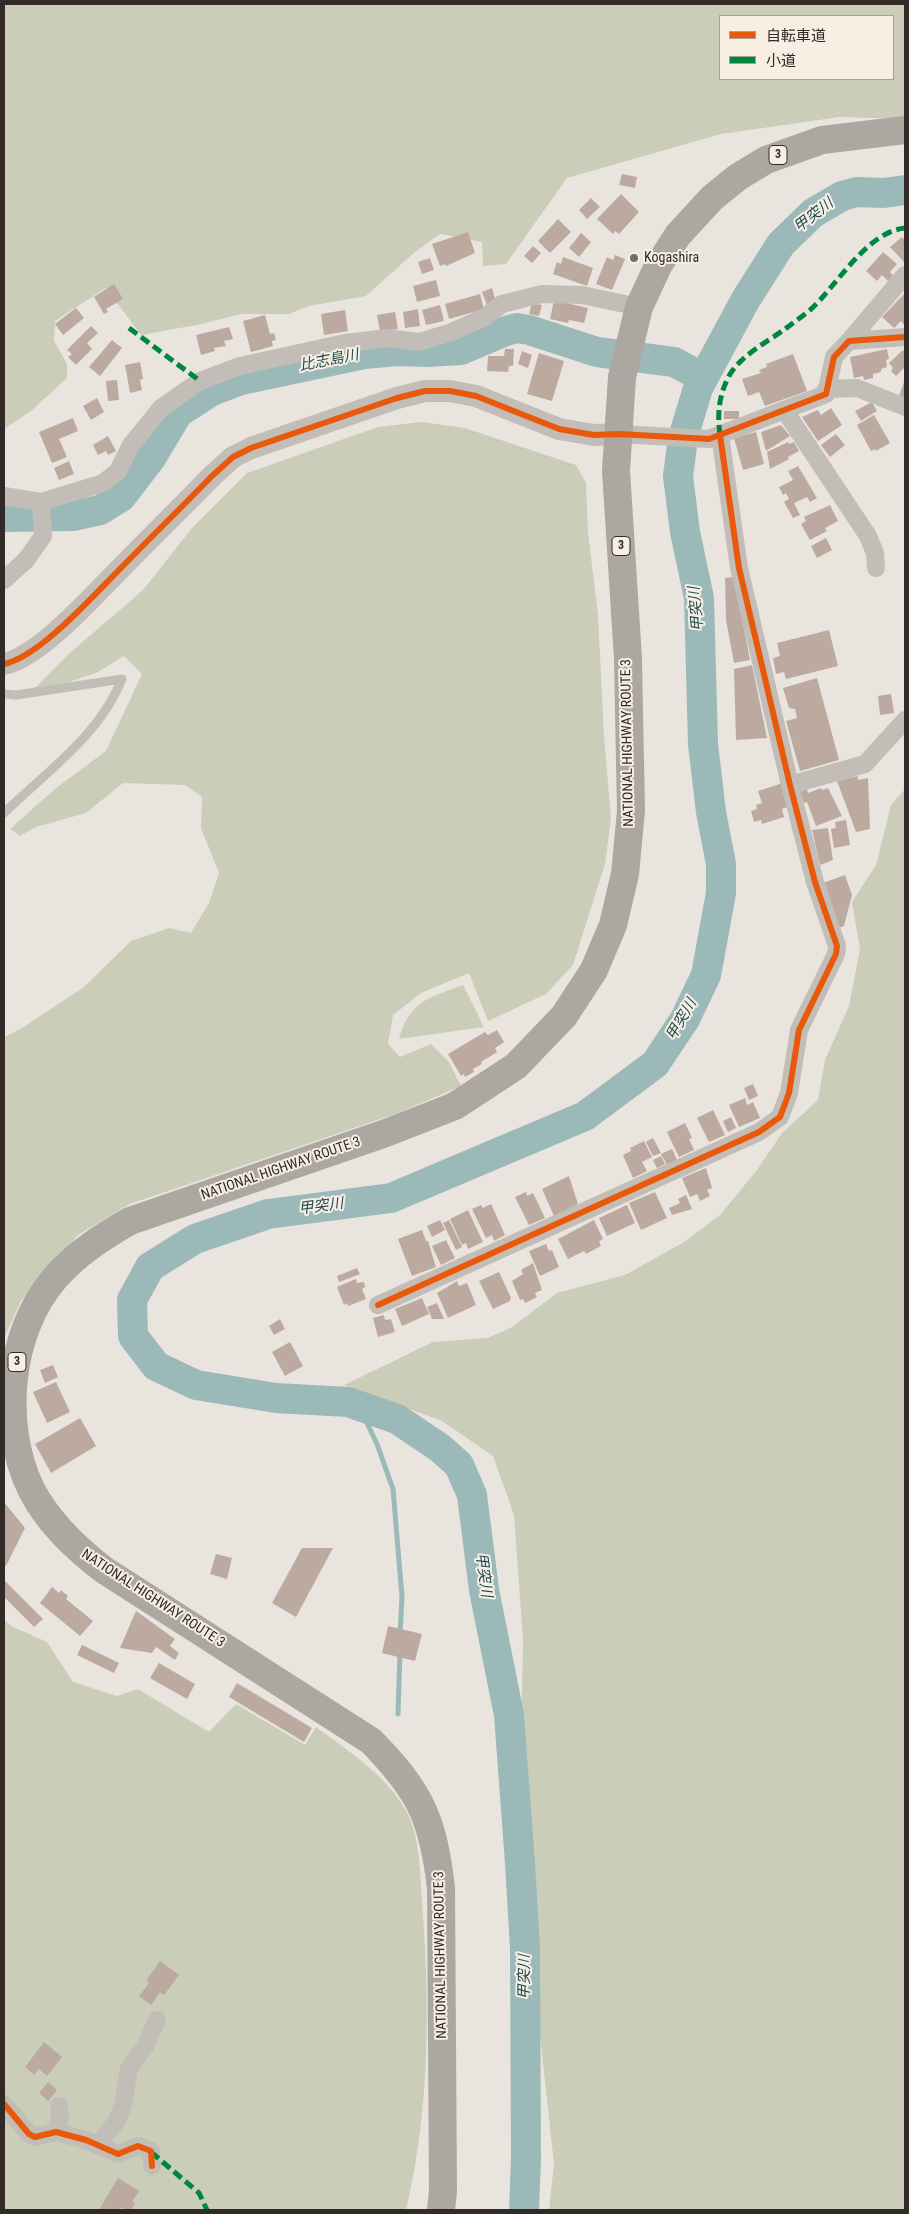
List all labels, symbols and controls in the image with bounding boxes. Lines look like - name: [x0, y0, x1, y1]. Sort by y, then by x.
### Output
- legend: [719, 15, 894, 80]
- text: 自転車道: [766, 27, 826, 45]
- text: 小道: [766, 52, 796, 70]
- road number: 3: [769, 146, 787, 164]
- water label: 甲突川: [791, 195, 837, 237]
- place label: Kogashira: [644, 250, 699, 266]
- marker: Kogashira: [628, 252, 640, 264]
- water label: 比志島川: [298, 346, 360, 376]
- road number: 3: [612, 536, 630, 556]
- water label: 甲突川: [686, 586, 708, 632]
- street label: NATIONAL HIGHWAY ROUTE 3: [618, 659, 638, 827]
- water label: 甲突川: [663, 996, 701, 1044]
- street label: NATIONAL HIGHWAY ROUTE 3: [199, 1134, 363, 1204]
- water label: 甲突川: [297, 1195, 345, 1219]
- road number: 3: [8, 1352, 26, 1371]
- street label: NATIONAL HIGHWAY ROUTE 3: [78, 1546, 228, 1652]
- water label: 甲突川: [471, 1551, 495, 1599]
- street label: NATIONAL HIGHWAY ROUTE 3: [431, 1871, 451, 2039]
- water label: 甲突川: [516, 1955, 534, 1999]

